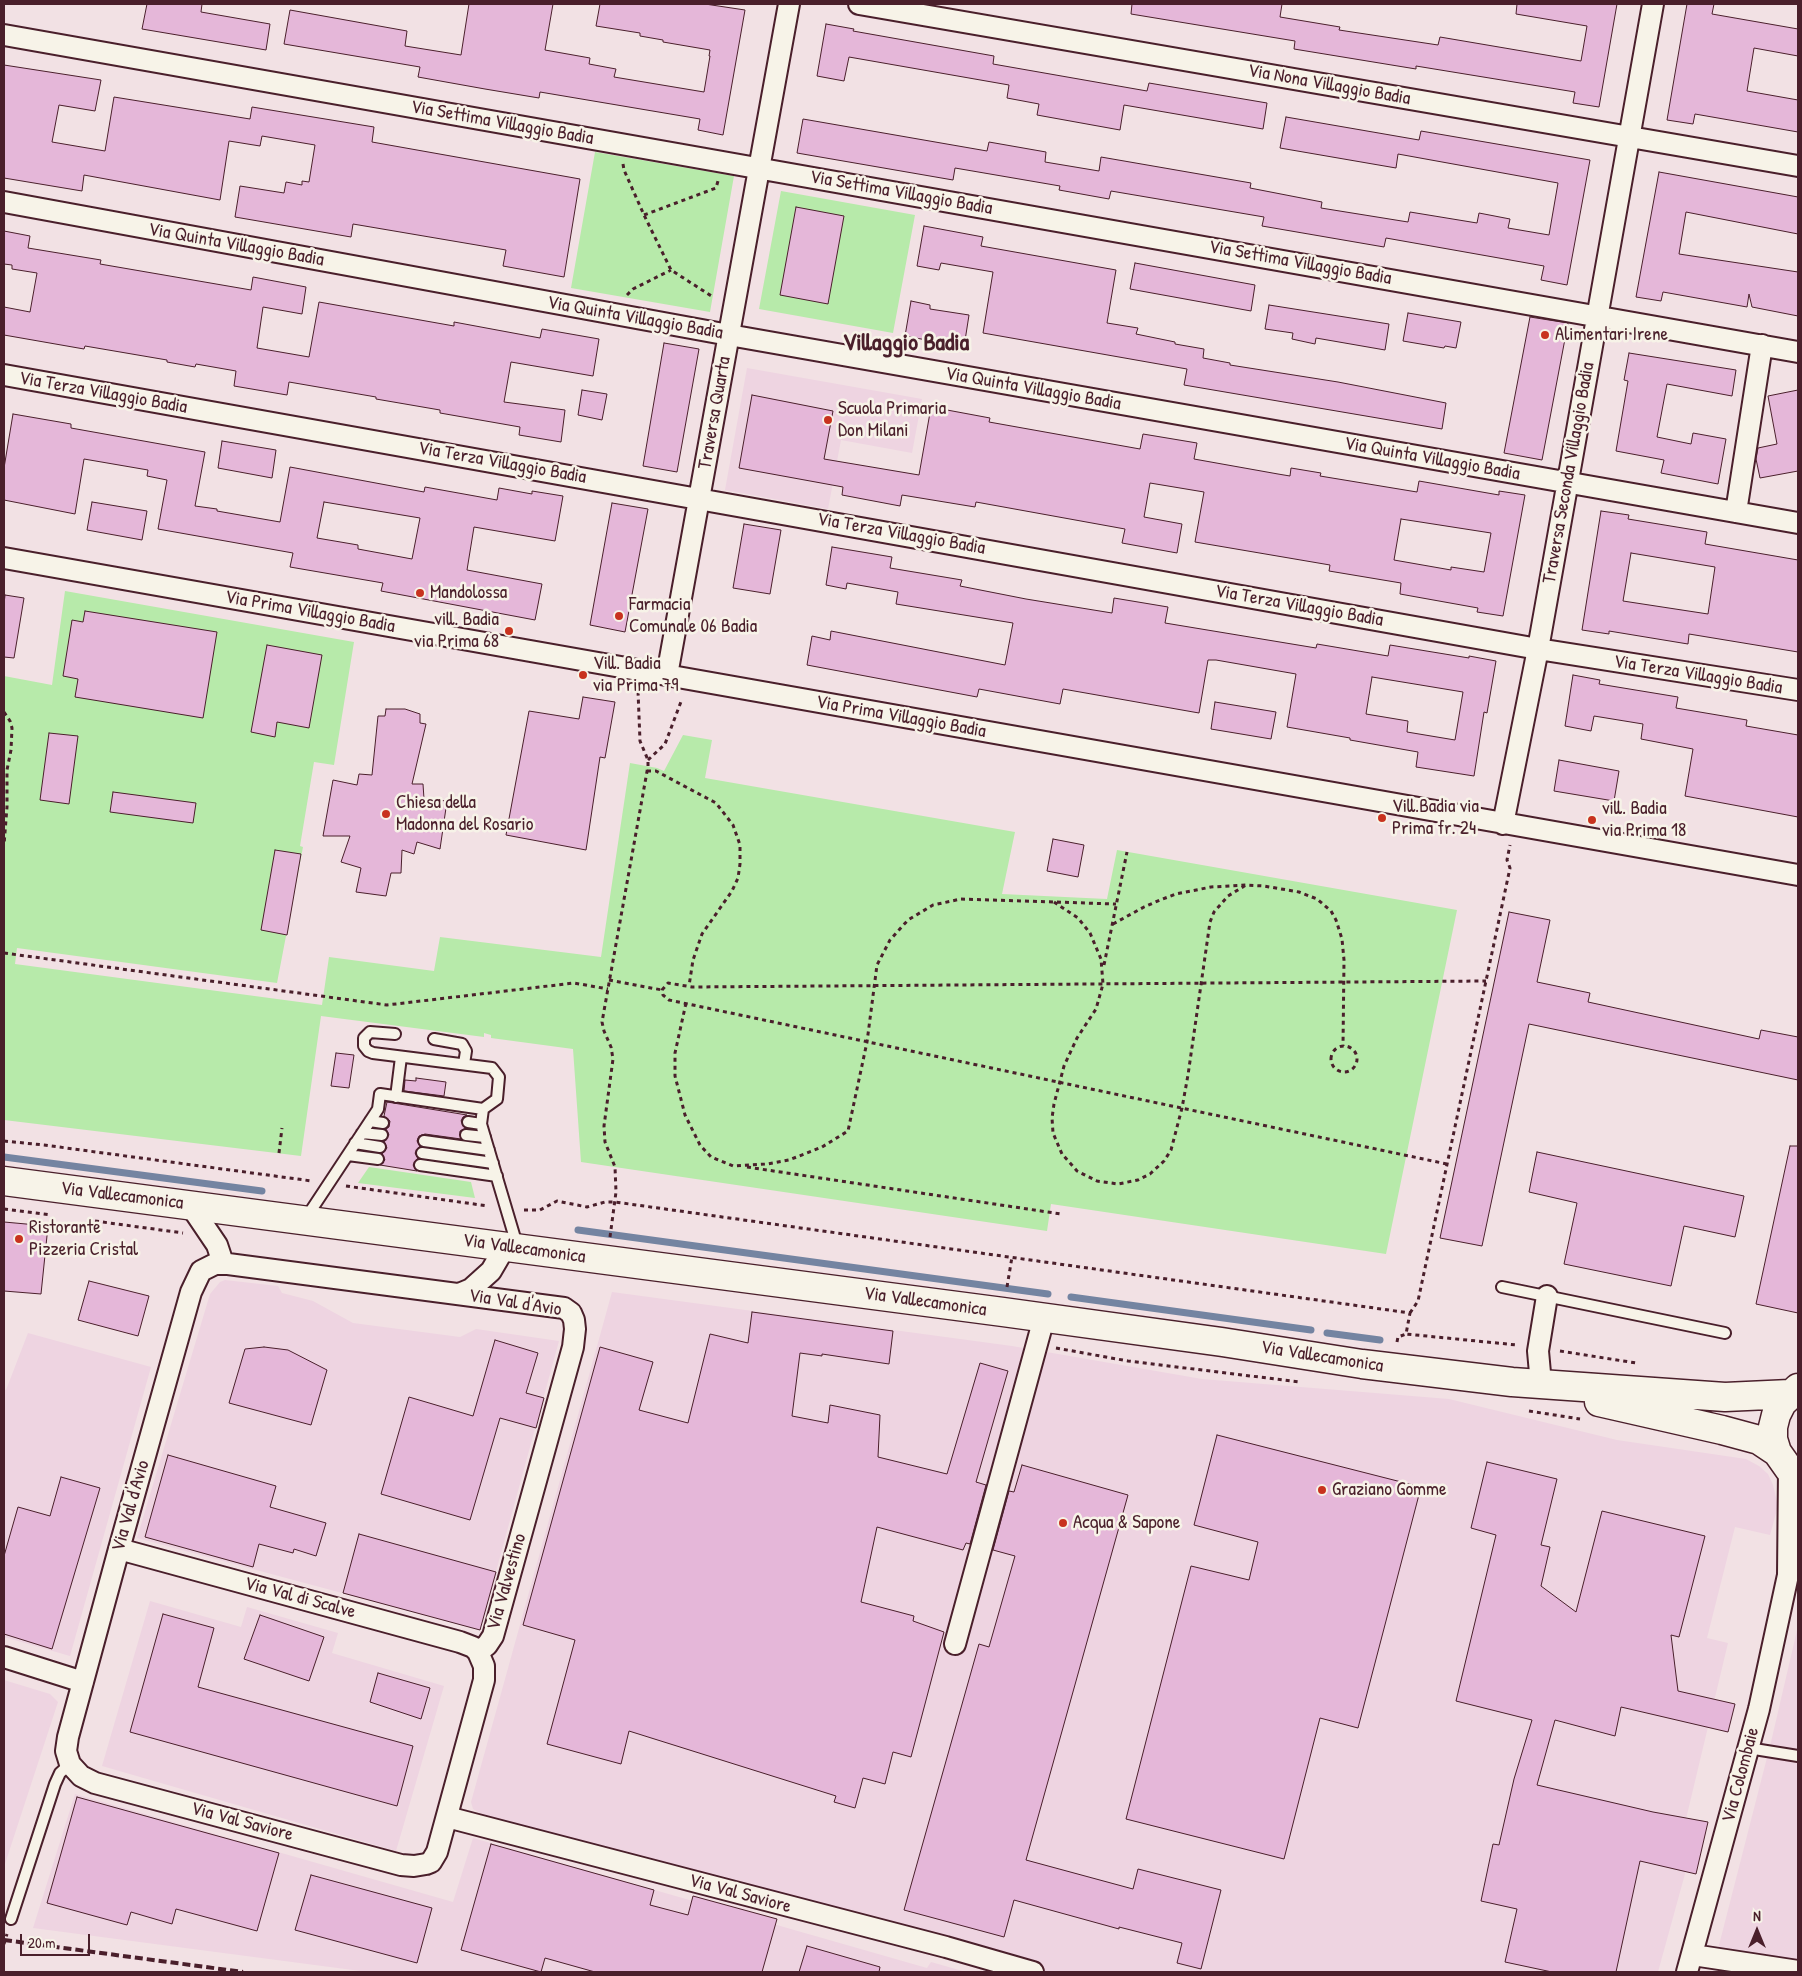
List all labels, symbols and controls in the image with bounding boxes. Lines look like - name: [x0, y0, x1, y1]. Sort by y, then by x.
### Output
- street label: Via Nona Villaggio Badia: [1246, 59, 1412, 111]
- street label: Via Settima Villaggio Badia: [409, 96, 595, 150]
- street label: Via Settima Villaggio Badia: [808, 166, 994, 220]
- street label: Via Quinta Villaggio Badia: [146, 218, 326, 272]
- street label: Via Settima Villaggio Badia: [1207, 236, 1393, 290]
- street label: Via Quinta Villaggio Badia: [545, 291, 725, 345]
- place label: Alimentari Irene: [1555, 324, 1668, 346]
- marker: Alimentari Irene: [1539, 329, 1551, 341]
- district label: Villaggio Badia: [843, 330, 969, 358]
- street label: Traversa Quarta: [694, 355, 736, 471]
- street label: Traversa Seconda Villaggio Badia: [1538, 361, 1600, 585]
- street label: Via Quinta Villaggio Badia: [943, 362, 1123, 416]
- street label: Via Terza Villaggio Badia: [17, 367, 189, 419]
- place label: Scuola Primaria Don Milani: [838, 398, 946, 442]
- marker: Scuola Primaria Don Milani: [822, 414, 834, 426]
- street label: Via Quinta Villaggio Badia: [1342, 432, 1522, 486]
- street label: Via Terza Villaggio Badia: [416, 437, 588, 489]
- street label: Via Terza Villaggio Badia: [815, 508, 987, 560]
- street label: Via Terza Villaggio Badia: [1213, 580, 1385, 632]
- place label: Mandolossa: [430, 582, 507, 604]
- street label: Via Prima Villaggio Badia: [223, 586, 397, 638]
- marker: Mandolossa: [414, 587, 426, 599]
- place label: Farmacia Comunale 06 Badia: [629, 594, 757, 638]
- place label: vill. Badia via Prima 68: [414, 609, 499, 653]
- marker: Farmacia Comunale 06 Badia: [613, 610, 625, 622]
- marker: vill. Badia via Prima 68: [503, 625, 515, 637]
- street label: Via Terza Villaggio Badia: [1612, 650, 1784, 700]
- place label: Vill. Badia via Prima 79: [593, 653, 678, 697]
- marker: Vill. Badia via Prima 79: [577, 669, 589, 681]
- street label: Via Prima Villaggio Badia: [814, 691, 988, 743]
- place label: Chiesa della Madonna del Rosario: [396, 792, 533, 836]
- place label: Vill.Badia via Prima fr. 24: [1392, 796, 1479, 840]
- place label: vill. Badia via Prima 18: [1602, 798, 1686, 842]
- marker: Chiesa della Madonna del Rosario: [380, 808, 392, 820]
- marker: Vill.Badia via Prima fr. 24: [1376, 812, 1388, 824]
- marker: vill. Badia via Prima 18: [1586, 814, 1598, 826]
- street label: Via Vallecamonica: [59, 1177, 185, 1215]
- place label: Ristorante Pizzeria Cristal: [29, 1217, 138, 1261]
- street label: Via Vallecamonica: [461, 1229, 587, 1269]
- marker: Ristorante Pizzeria Cristal: [13, 1233, 25, 1245]
- street label: Via Vallecamonica: [862, 1282, 988, 1322]
- street label: Via Val d'Avio: [467, 1284, 563, 1322]
- street label: Via Vallecamonica: [1259, 1336, 1385, 1378]
- street label: Via Val d'Avio: [107, 1458, 155, 1554]
- place label: Graziano Gomme: [1332, 1479, 1447, 1501]
- marker: Graziano Gomme: [1316, 1484, 1328, 1496]
- place label: Acqua & Sapone: [1073, 1512, 1180, 1534]
- marker: Acqua & Sapone: [1057, 1517, 1069, 1529]
- street label: Via Valvestino: [482, 1531, 532, 1633]
- street label: Via Val di Scalve: [242, 1572, 358, 1624]
- street label: Via Colombaie: [1717, 1725, 1765, 1825]
- street label: Via Val Saviore: [188, 1797, 296, 1847]
- street label: Via Val Saviore: [686, 1869, 794, 1919]
- north arrow: [1732, 1906, 1782, 1956]
- text: N: [1753, 1906, 1761, 1925]
- scale bar: [22, 1924, 92, 1956]
- text: 20 m: [28, 1932, 55, 1953]

